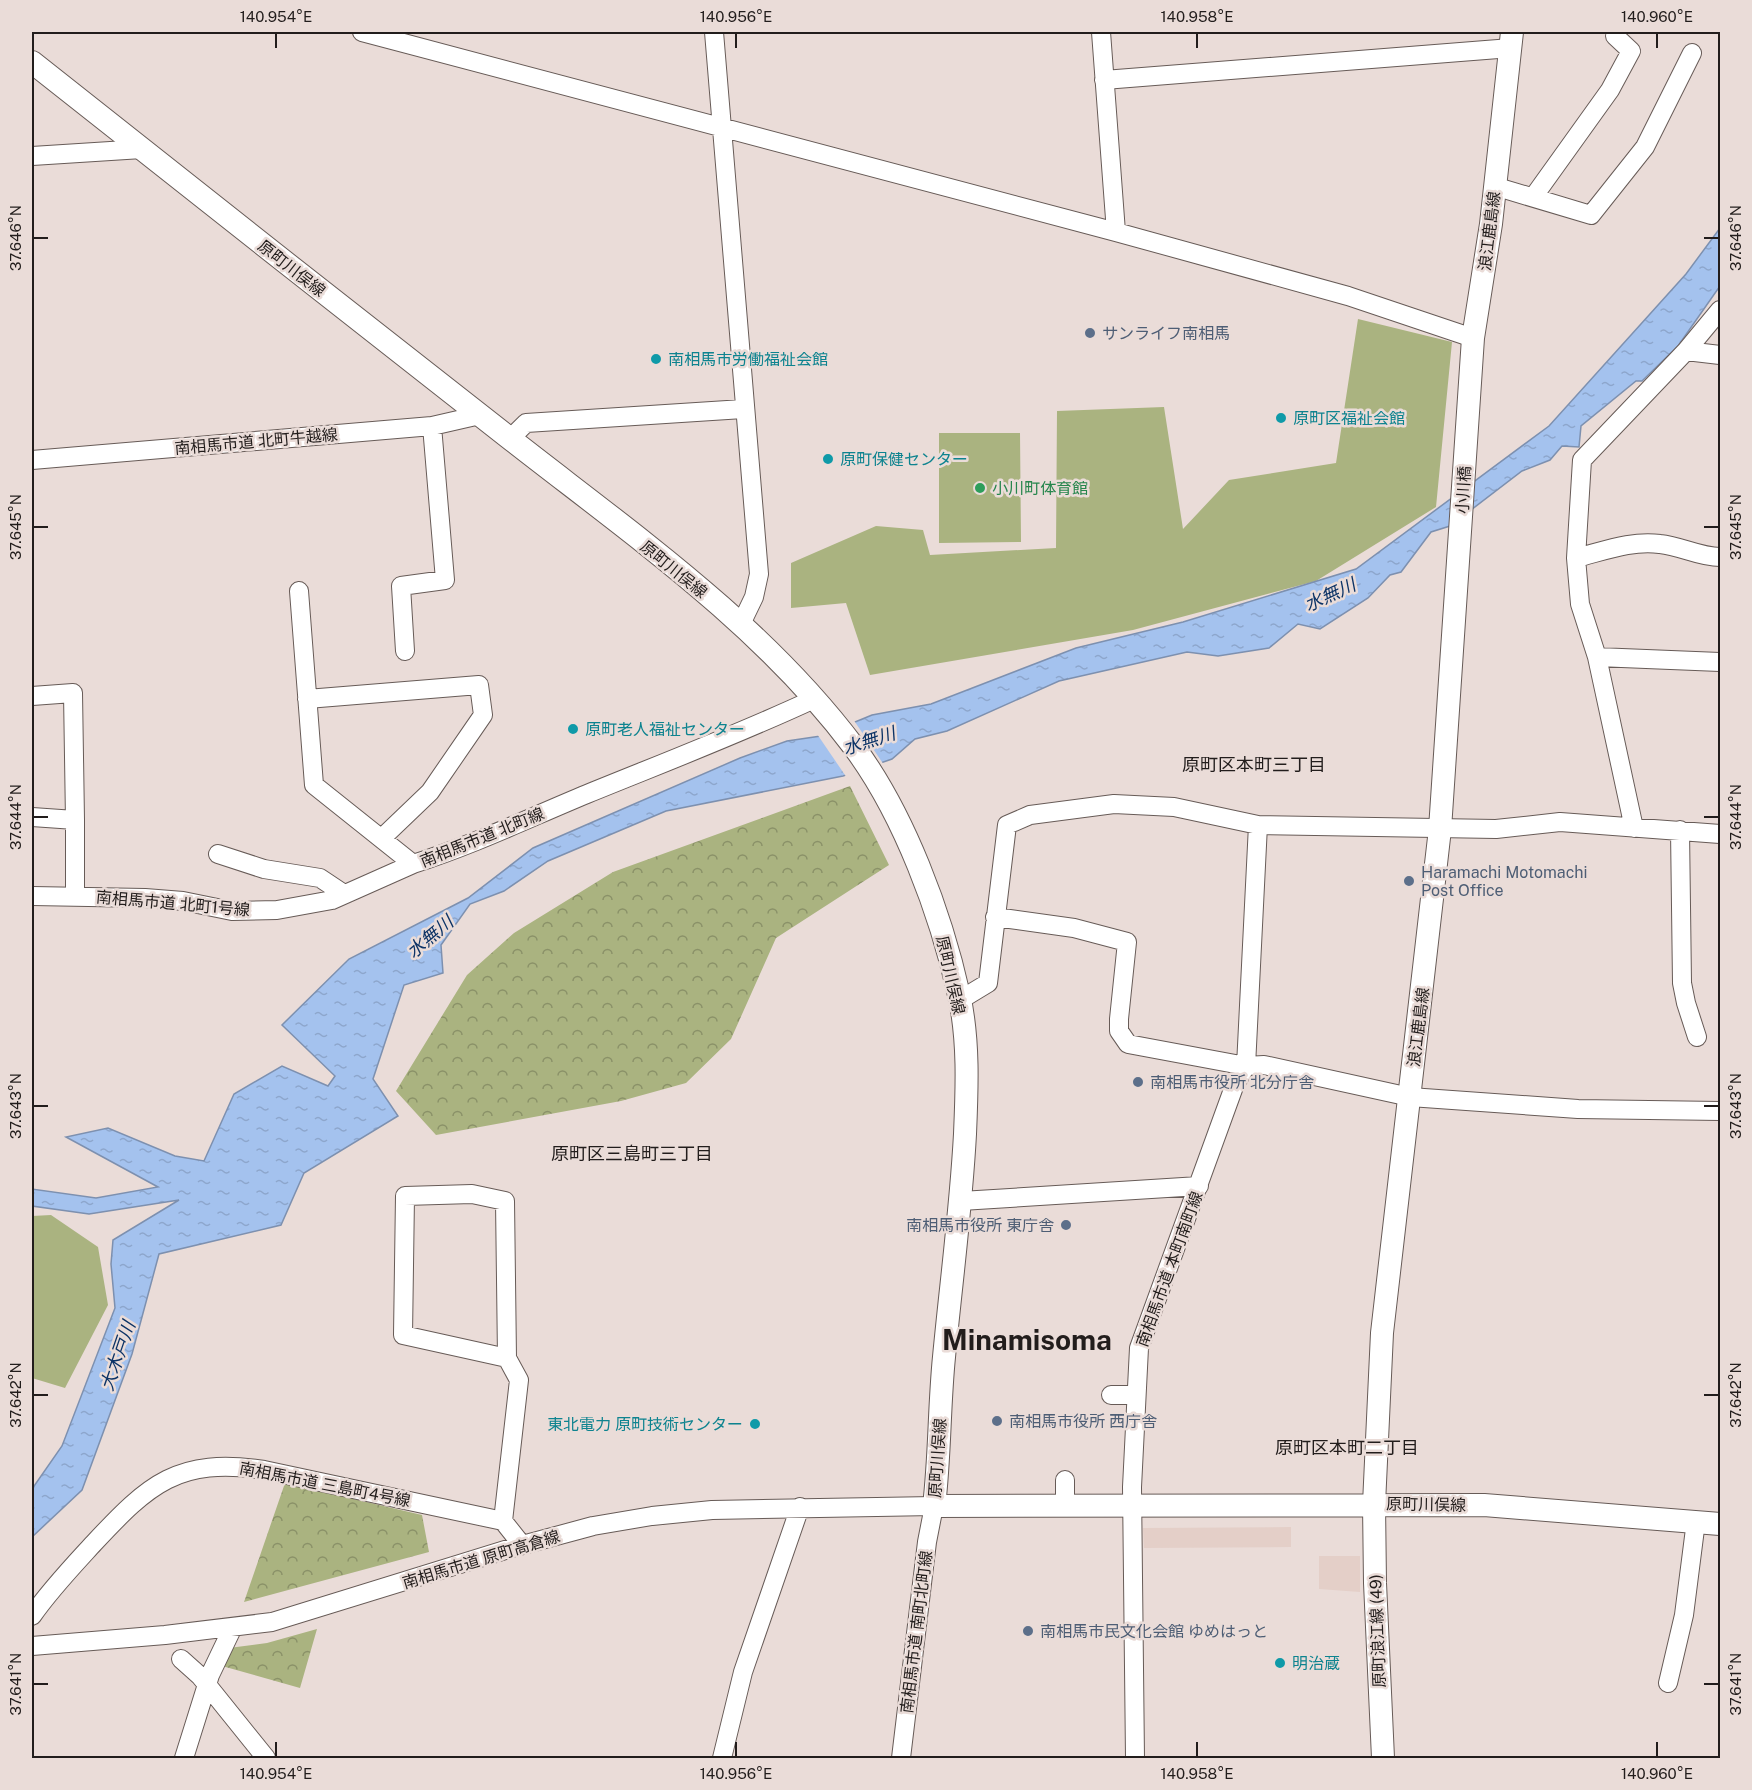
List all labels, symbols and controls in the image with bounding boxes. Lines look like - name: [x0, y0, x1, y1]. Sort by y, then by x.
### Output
- text: 140.954°E: [240, 8, 312, 25]
- text: 140.956°E: [700, 8, 772, 25]
- text: 140.958°E: [1160, 8, 1234, 25]
- text: 140.960°E: [1621, 8, 1693, 25]
- street label: 浪江鹿島線: [1475, 190, 1504, 272]
- text: 37.646°N: [7, 205, 24, 271]
- text: 37.646°N: [1727, 205, 1744, 271]
- street label: 原町川俣線: [254, 236, 329, 301]
- place label: サンライフ南相馬: [1102, 324, 1230, 343]
- marker: サンライフ南相馬: [1083, 326, 1097, 340]
- place label: 南相馬市労働福祉会館: [668, 350, 828, 369]
- marker: 南相馬市労働福祉会館: [649, 352, 663, 366]
- place label: 原町区福祉会館: [1293, 409, 1405, 428]
- marker: 原町区福祉会館: [1274, 411, 1288, 425]
- street label: 南相馬市道 北町牛越線: [174, 425, 339, 458]
- place label: 原町保健センター: [840, 450, 968, 469]
- marker: 原町保健センター: [821, 452, 835, 466]
- street label: 小川橋: [1453, 466, 1474, 514]
- place label: 小川町体育館: [992, 479, 1088, 498]
- marker: 小川町体育館: [973, 481, 987, 495]
- text: 37.645°N: [7, 494, 24, 560]
- text: 37.645°N: [1727, 494, 1744, 560]
- street label: 原町川俣線: [637, 537, 711, 602]
- water label: 水無川: [1301, 573, 1361, 615]
- place label: 原町老人福祉センター: [585, 720, 745, 739]
- marker: 原町老人福祉センター: [566, 722, 580, 736]
- water label: 水無川: [840, 722, 900, 759]
- district label: 原町区本町三丁目: [1182, 754, 1326, 775]
- text: 37.644°N: [7, 784, 24, 850]
- text: 37.644°N: [1727, 784, 1744, 850]
- street label: 南相馬市道 北町線: [417, 804, 547, 871]
- place label: Haramachi Motomachi Post Office: [1421, 863, 1587, 900]
- marker: Haramachi Motomachi Post Office: [1402, 874, 1416, 888]
- street label: 南相馬市道 北町1号線: [95, 887, 251, 920]
- water label: 水無川: [402, 910, 459, 962]
- street label: 原町川俣線: [932, 934, 969, 1016]
- street label: 浪江鹿島線: [1404, 986, 1433, 1068]
- text: 37.643°N: [7, 1073, 24, 1139]
- place label: 南相馬市役所 北分庁舎: [1150, 1073, 1314, 1092]
- text: 37.643°N: [1727, 1073, 1744, 1139]
- marker: 南相馬市役所 北分庁舎: [1131, 1075, 1145, 1089]
- district label: 原町区三島町三丁目: [551, 1143, 713, 1164]
- street label: 南相馬市道 本町南町線: [1133, 1189, 1206, 1349]
- place label: 南相馬市役所 東庁舎: [906, 1216, 1054, 1235]
- marker: 南相馬市役所 東庁舎: [1059, 1218, 1073, 1232]
- water label: 大木戸川: [96, 1316, 140, 1393]
- district label: Minamisoma: [942, 1323, 1112, 1356]
- text: 37.642°N: [7, 1362, 24, 1428]
- text: 37.642°N: [1727, 1362, 1744, 1428]
- place label: 南相馬市役所 西庁舎: [1009, 1412, 1157, 1431]
- marker: 南相馬市役所 西庁舎: [990, 1414, 1004, 1428]
- place label: 東北電力 原町技術センター: [547, 1415, 743, 1434]
- marker: 東北電力 原町技術センター: [748, 1417, 762, 1431]
- street label: 原町川俣線: [925, 1417, 950, 1499]
- district label: 原町区本町二丁目: [1275, 1437, 1419, 1458]
- street label: 南相馬市道 三島町4号線: [238, 1459, 412, 1510]
- street label: 原町川俣線: [1386, 1494, 1466, 1515]
- street label: 南相馬市道 原町高倉線: [400, 1526, 562, 1593]
- street label: 南相馬市道 南町北町線: [897, 1550, 936, 1715]
- street label: 原町浪江線 (49): [1366, 1574, 1389, 1688]
- place label: 南相馬市民文化会館 ゆめはっと: [1040, 1622, 1268, 1641]
- marker: 南相馬市民文化会館 ゆめはっと: [1021, 1624, 1035, 1638]
- text: 37.641°N: [7, 1653, 24, 1715]
- text: 37.641°N: [1727, 1653, 1744, 1715]
- place label: 明治蔵: [1292, 1654, 1340, 1673]
- marker: 明治蔵: [1273, 1656, 1287, 1670]
- text: 140.954°E: [240, 1765, 312, 1782]
- text: 140.956°E: [700, 1765, 772, 1782]
- text: 140.958°E: [1160, 1765, 1234, 1782]
- text: 140.960°E: [1621, 1765, 1693, 1782]

